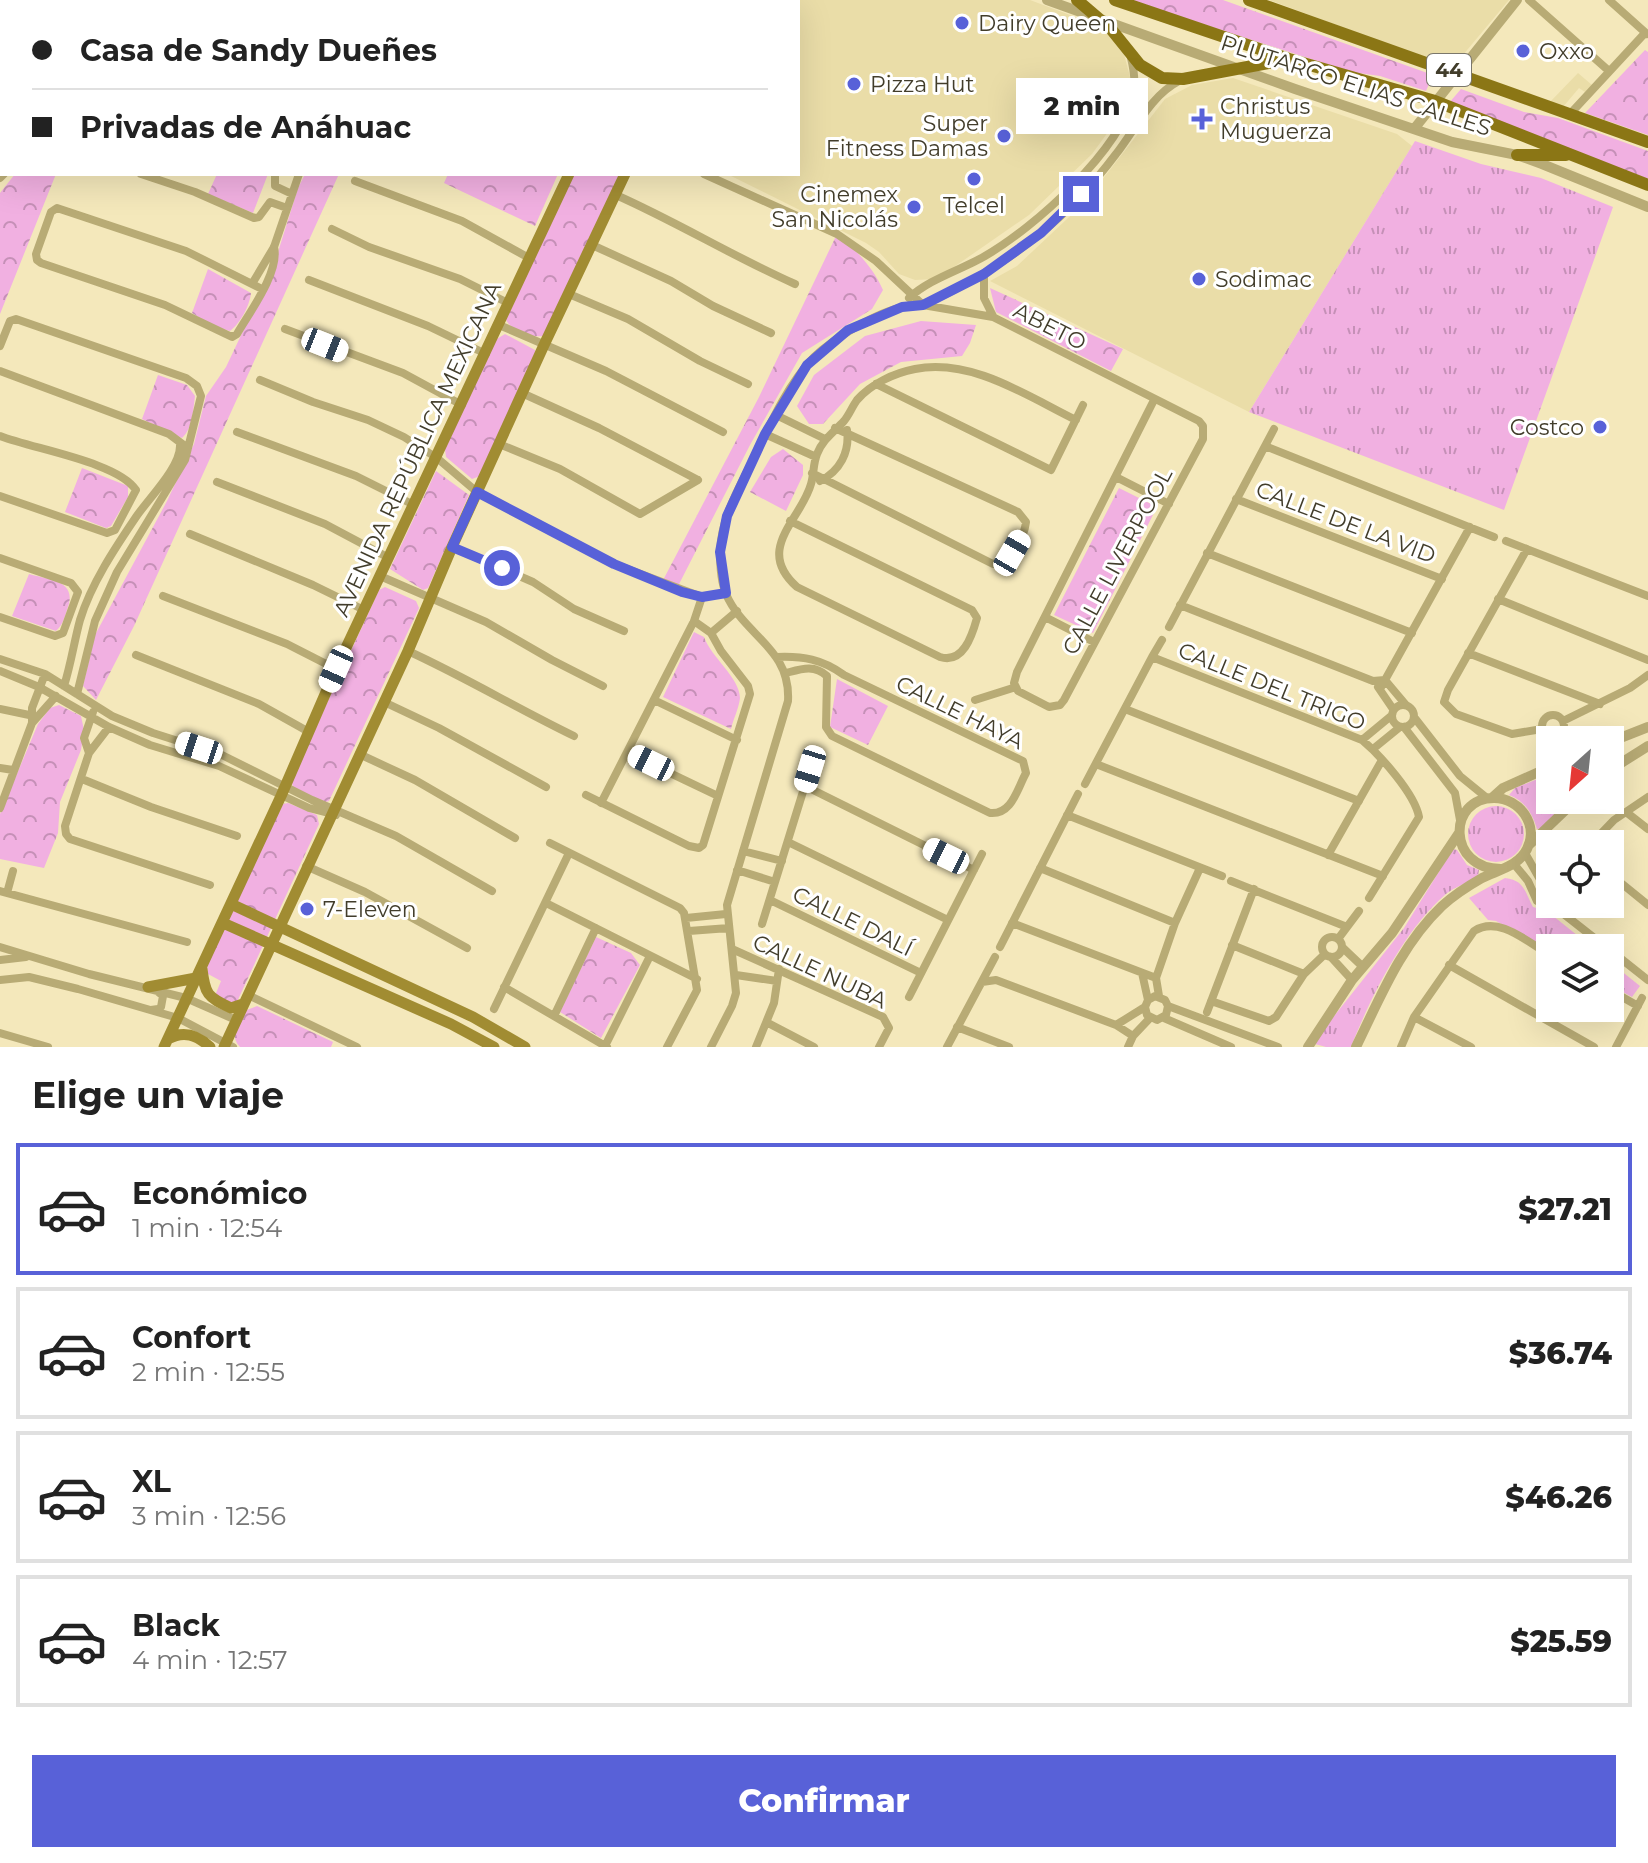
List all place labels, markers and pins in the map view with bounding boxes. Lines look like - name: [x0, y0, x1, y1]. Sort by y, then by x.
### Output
- place label: Dairy Queen: [978, 10, 1116, 37]
- marker: Dairy Queen: [953, 14, 971, 32]
- place label: Oxxo: [1539, 38, 1594, 65]
- marker: Oxxo: [1514, 42, 1532, 60]
- place label: Pizza Hut: [870, 71, 975, 98]
- marker: Pizza Hut: [845, 75, 863, 93]
- place label: Christus Muguerza: [1220, 93, 1332, 145]
- marker: Christus Muguerza: [1191, 108, 1213, 130]
- place label: Super Fitness Damas: [826, 110, 988, 162]
- marker: Super Fitness Damas: [995, 127, 1013, 145]
- marker: Telcel: [965, 170, 983, 188]
- place label: Cinemex San Nicolás: [771, 181, 898, 233]
- place label: Telcel: [943, 192, 1005, 219]
- marker: Cinemex San Nicolás: [905, 198, 923, 216]
- place label: Sodimac: [1215, 266, 1312, 293]
- marker: Sodimac: [1190, 270, 1208, 288]
- place label: Costco: [1510, 414, 1584, 441]
- marker: Costco: [1591, 418, 1609, 436]
- place label: 7-Eleven: [323, 896, 417, 923]
- marker: 7-Eleven: [298, 900, 316, 918]

